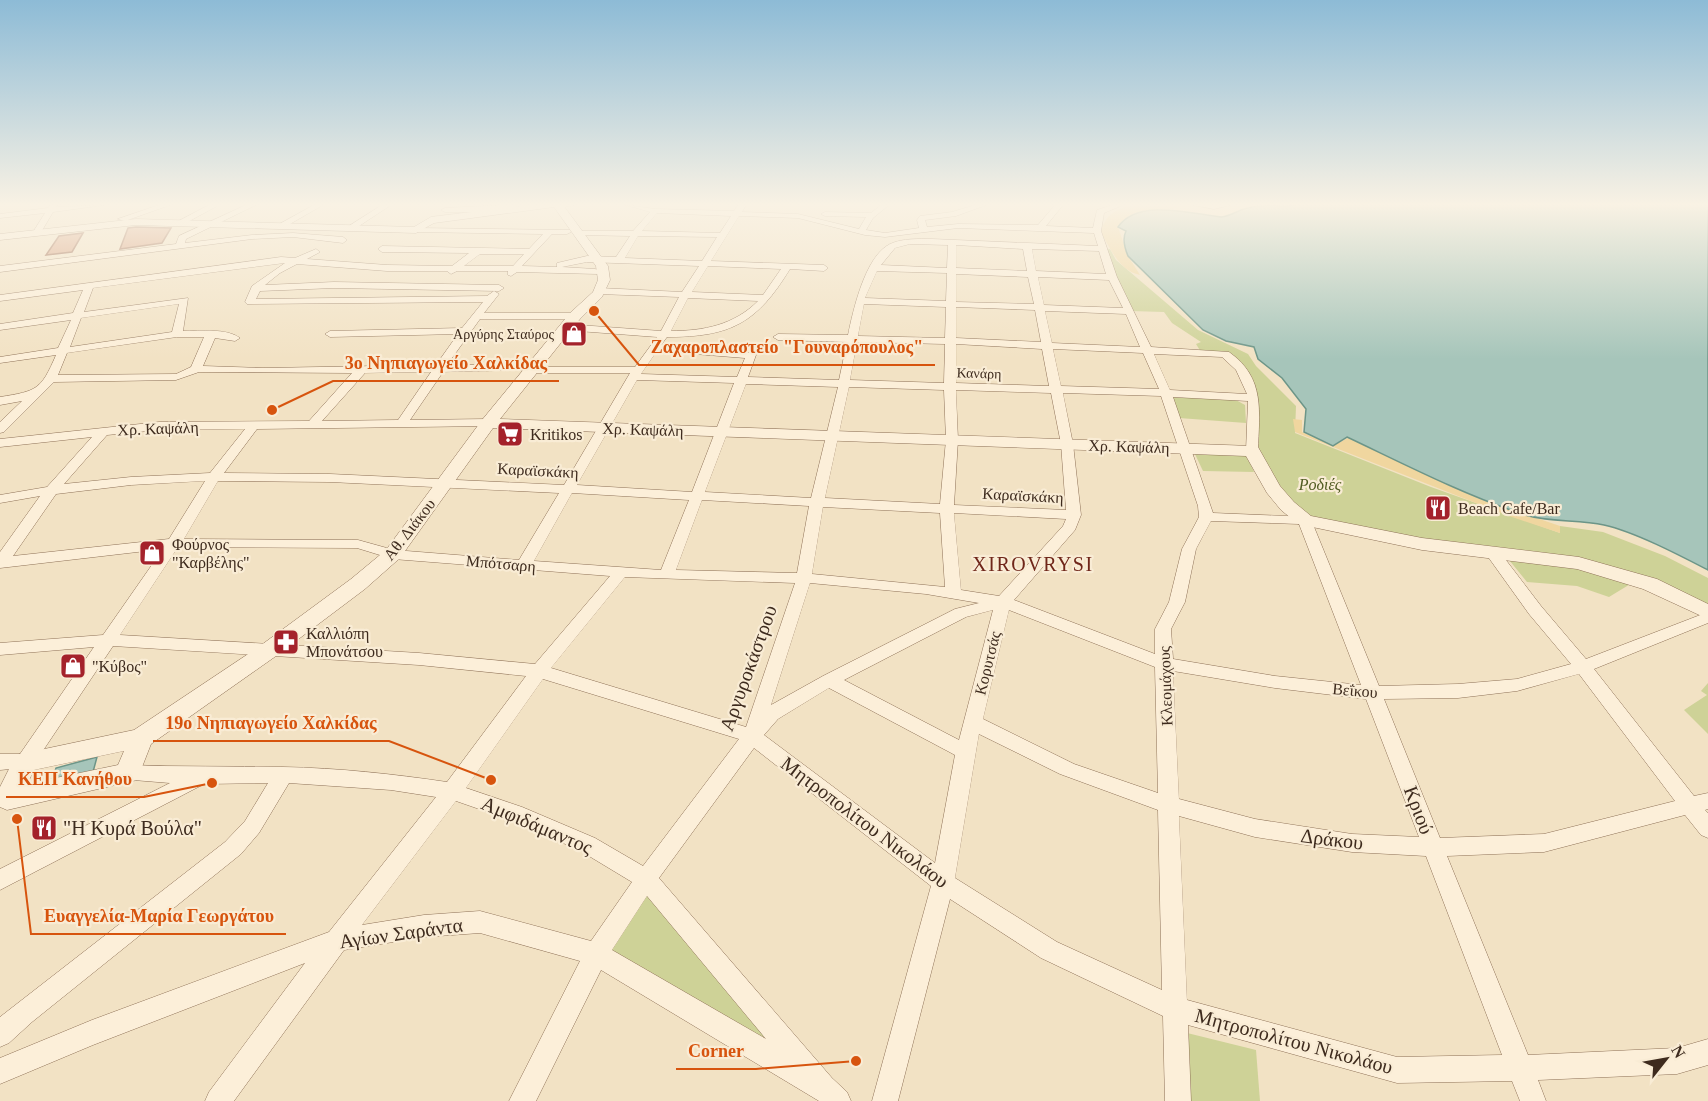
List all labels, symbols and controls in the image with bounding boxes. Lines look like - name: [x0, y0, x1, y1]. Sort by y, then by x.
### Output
- shop icon: Αργύρης Σταύρος: [559, 319, 589, 349]
- place label: Αργύρης Σταύρος: [453, 327, 554, 342]
- callout: Ζαχαροπλαστείο "Γουναρόπουλος": [639, 329, 935, 365]
- text: Ζαχαροπλαστείο "Γουναρόπουλος": [651, 337, 923, 357]
- callout: 3ο Νηπιαγωγείο Χαλκίδας: [333, 345, 559, 381]
- text: 3ο Νηπιαγωγείο Χαλκίδας: [345, 353, 548, 373]
- street label: Κανάρη: [956, 365, 1002, 382]
- street label: Χρ. Καψάλη: [117, 419, 199, 439]
- supermarket icon: Kritikos: [495, 419, 525, 449]
- street label: Χρ. Καψάλη: [602, 420, 684, 440]
- place label: Kritikos: [530, 426, 582, 443]
- street label: Χρ. Καψάλη: [1088, 437, 1170, 457]
- street label: Καραϊσκάκη: [497, 460, 579, 482]
- park label: Ροδιές: [1298, 476, 1342, 493]
- street label: Καραϊσκάκη: [982, 485, 1064, 507]
- restaurant icon: Beach Cafe/Bar: [1423, 493, 1453, 523]
- street label: Αθ. Διάκου: [380, 495, 439, 563]
- place label: Beach Cafe/Bar: [1458, 500, 1560, 517]
- place label: Φούρνος "Καρβέλης": [172, 536, 250, 572]
- shop icon: Φούρνος "Καρβέλης": [137, 538, 167, 568]
- street label: Μπότσαρη: [465, 552, 537, 576]
- district label: XIROVRYSI: [972, 553, 1094, 575]
- street label: Αργυροκάστρου: [715, 602, 782, 734]
- place label: Καλλιόπη Μπονάτσου: [306, 625, 383, 660]
- pharmacy icon: Καλλιόπη Μπονάτσου: [271, 627, 301, 657]
- street label: Κορυτσάς: [971, 629, 1005, 697]
- street label: Κλεομάχους: [1156, 645, 1176, 726]
- shop icon: "Κύβος": [58, 651, 88, 681]
- place label: "Κύβος": [92, 658, 147, 676]
- street label: Βεΐκου: [1332, 680, 1378, 701]
- callout: 19ο Νηπιαγωγείο Χαλκίδας: [153, 705, 389, 741]
- text: 19ο Νηπιαγωγείο Χαλκίδας: [165, 713, 377, 733]
- street label: Μητροπολίτου Νικολάου: [776, 752, 953, 893]
- callout: ΚΕΠ Κανήθου: [6, 761, 144, 797]
- text: ΚΕΠ Κανήθου: [18, 769, 132, 789]
- street label: Κριού: [1399, 783, 1438, 838]
- street label: Αμφιδάμαντος: [478, 792, 596, 859]
- restaurant icon: "Η Κυρά Βούλα": [29, 813, 59, 843]
- place label: "Η Κυρά Βούλα": [63, 817, 202, 840]
- street label: Δράκου: [1299, 824, 1365, 855]
- callout: Ευαγγελία-Μαρία Γεωργάτου: [31, 898, 286, 934]
- text: Ευαγγελία-Μαρία Γεωργάτου: [44, 906, 274, 926]
- street label: Αγίων Σαράντα: [338, 913, 465, 954]
- street label: Μητροπολίτου Νικολάου: [1192, 1004, 1395, 1079]
- north arrow: [1636, 1029, 1696, 1089]
- callout: Corner: [676, 1033, 756, 1069]
- text: Corner: [688, 1041, 744, 1061]
- text: N: [1668, 1042, 1689, 1061]

